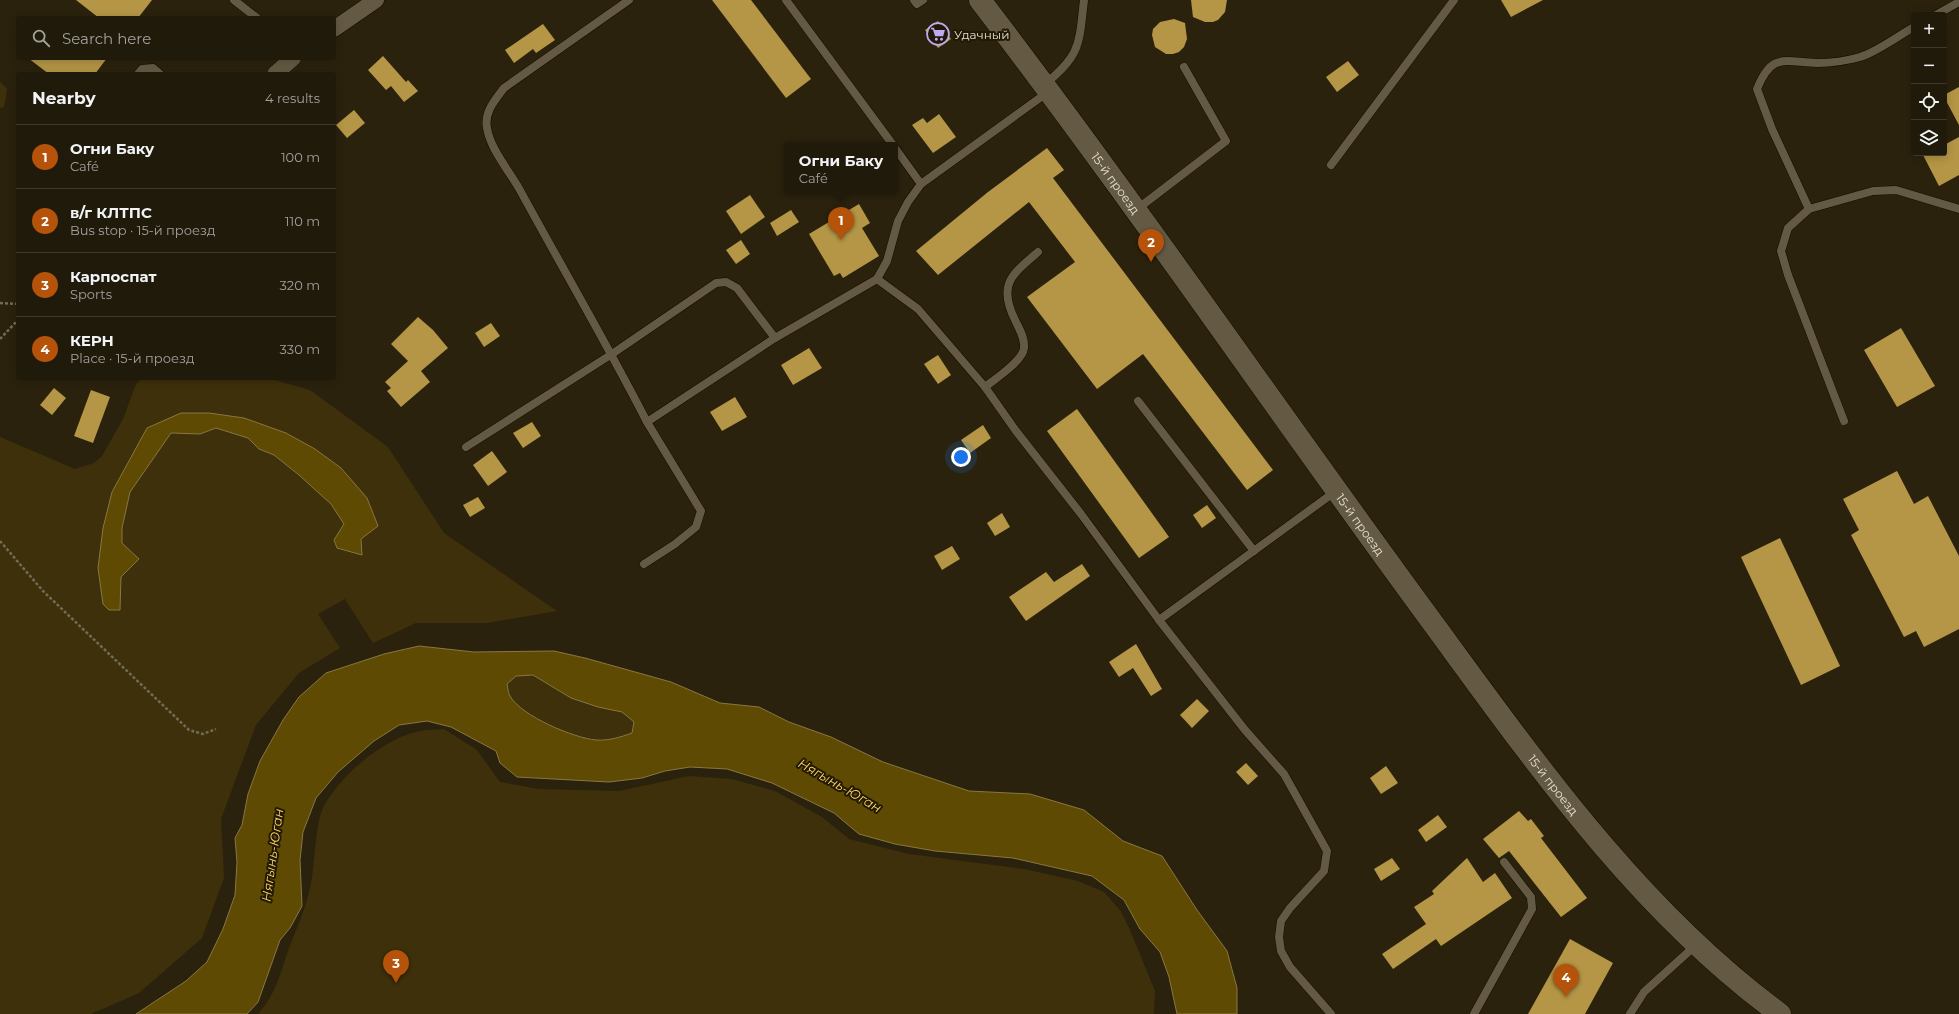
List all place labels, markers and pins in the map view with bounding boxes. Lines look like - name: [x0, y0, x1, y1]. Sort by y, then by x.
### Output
- supermarket icon: Удачный: [925, 21, 951, 47]
- place label: Удачный: [954, 27, 1010, 42]
- pin: 1: [828, 207, 854, 240]
- pin: 2: [1138, 229, 1164, 262]
- pin: 3: [383, 950, 409, 983]
- pin: 4: [1553, 964, 1579, 997]

